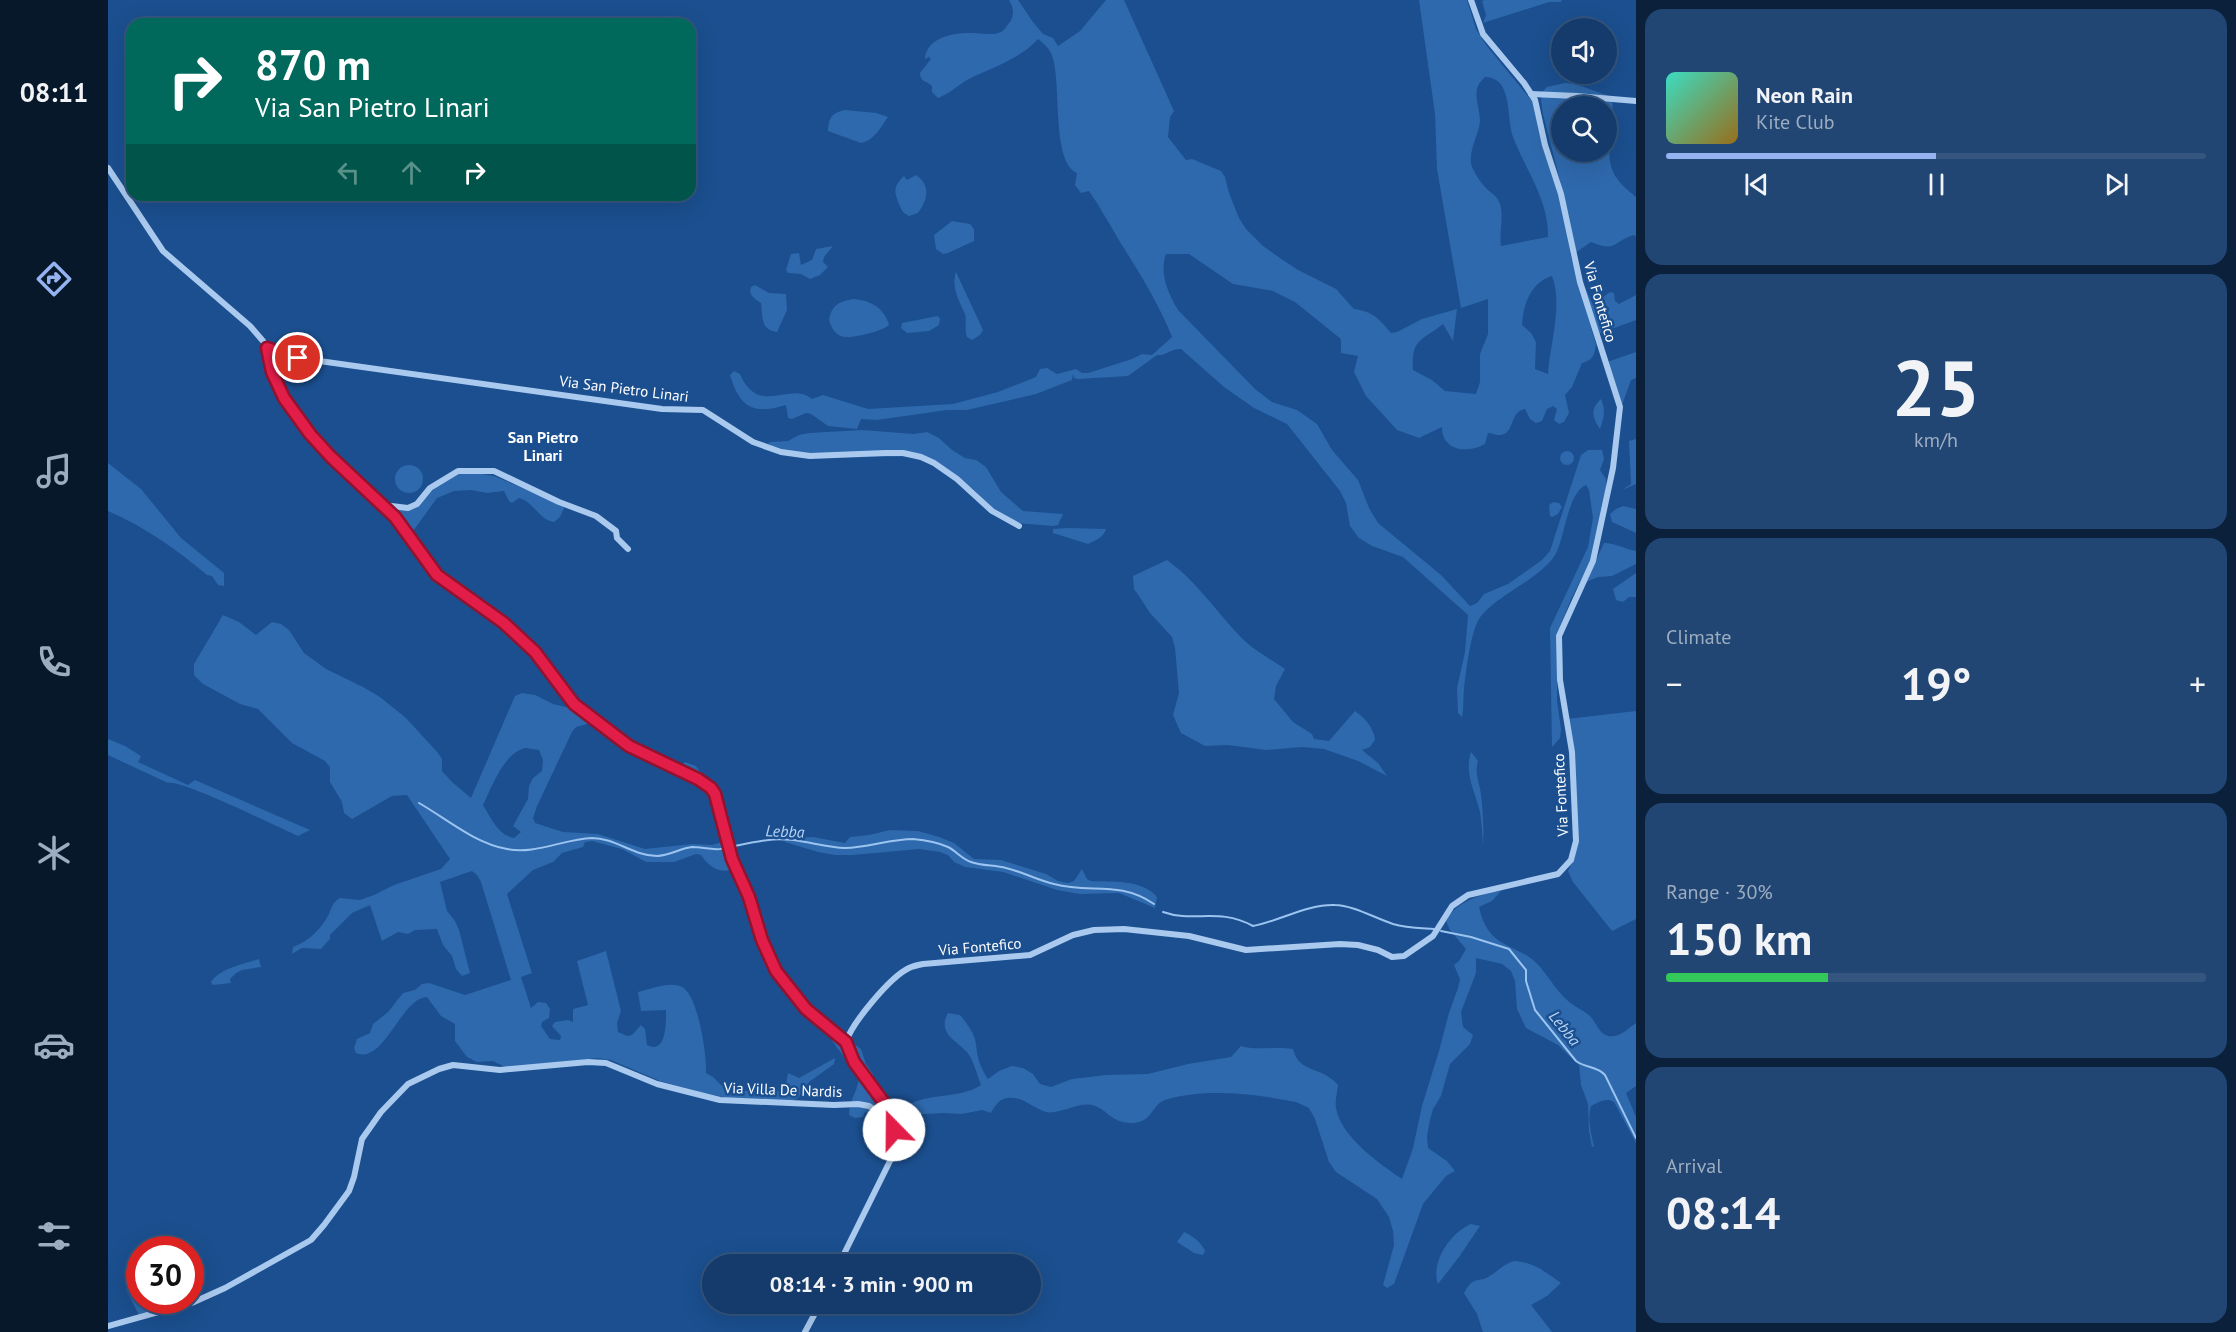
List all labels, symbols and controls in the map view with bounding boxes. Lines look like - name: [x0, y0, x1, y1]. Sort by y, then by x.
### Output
- map controls: [1551, 18, 1617, 162]
- button: sound: [1551, 18, 1617, 84]
- text: 870 m: [255, 37, 371, 92]
- icon: right: [156, 42, 234, 120]
- text: 08:11: [20, 75, 88, 109]
- text: Neon Rain: [1756, 81, 1853, 109]
- text: Via San Pietro Linari: [255, 90, 490, 124]
- button: search: [1551, 96, 1617, 162]
- text: Kite Club: [1756, 109, 1834, 135]
- icon: left: [332, 156, 365, 189]
- icon: ahead: [395, 156, 428, 189]
- icon: right: [458, 156, 491, 189]
- icon: previous: [1740, 168, 1773, 201]
- icon: pause: [1920, 168, 1953, 201]
- icon: next: [2100, 168, 2133, 201]
- icon: directions: [33, 258, 75, 300]
- street label: Via Fontefico: [1580, 258, 1621, 344]
- pin: [272, 332, 323, 383]
- text: 25: [1892, 337, 1980, 438]
- icon: arrive: [281, 341, 314, 374]
- street label: Via San Pietro Linari: [557, 371, 690, 406]
- district label: San Pietro Linari: [508, 427, 579, 465]
- text: km/h: [1914, 427, 1958, 453]
- icon: music: [33, 450, 75, 492]
- text: Climate: [1666, 624, 1732, 650]
- icon: phone: [33, 641, 75, 683]
- text: 19°: [1901, 654, 1971, 712]
- text: −: [1666, 662, 1683, 705]
- text: +: [2189, 662, 2206, 705]
- street label: Via Fontefico: [1549, 753, 1572, 838]
- water label: Lebba: [765, 820, 805, 842]
- icon: climate: [33, 832, 75, 874]
- text: Range · 30%: [1666, 879, 1773, 905]
- text: 150 km: [1666, 909, 1812, 967]
- street label: Via Fontefico: [937, 933, 1022, 960]
- water label: Lebba: [1545, 1006, 1585, 1050]
- icon: car: [33, 1024, 75, 1066]
- street label: Via Villa De Nardis: [722, 1078, 843, 1101]
- position arrow: [862, 1098, 926, 1162]
- text: Arrival: [1666, 1153, 1722, 1179]
- text: 08:14: [1666, 1183, 1780, 1241]
- icon: filters: [33, 1215, 75, 1257]
- speed limit sign: 30: [126, 1236, 204, 1314]
- text: 08:14 · 3 min · 900 m: [770, 1270, 973, 1298]

